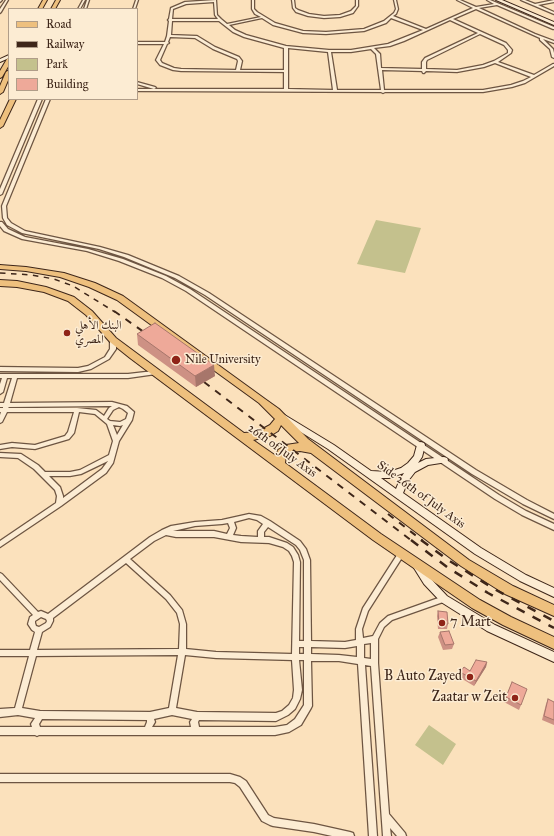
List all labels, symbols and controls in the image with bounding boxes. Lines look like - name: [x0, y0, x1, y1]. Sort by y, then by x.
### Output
- legend: [8, 8, 138, 100]
- text: Road: [46, 17, 72, 31]
- text: Railway: [46, 37, 84, 51]
- text: Park: [46, 57, 68, 71]
- text: Building: [46, 77, 88, 91]
- place label: البنك الأهلي المصري: [75, 319, 122, 347]
- marker: البنك الأهلي المصري: [62, 328, 72, 338]
- place label: Nile University: [185, 353, 261, 367]
- marker: Nile University: [170, 354, 182, 366]
- street label: 26th of July Axis: [245, 421, 319, 481]
- street label: Side 26th of July Axis: [374, 458, 468, 532]
- place label: 7 Mart: [450, 615, 491, 631]
- marker: 7 Mart: [437, 618, 447, 628]
- place label: B Auto Zayed: [384, 669, 462, 685]
- marker: B Auto Zayed: [465, 672, 475, 682]
- place label: Zaatar w Zeit: [432, 690, 507, 706]
- marker: Zaatar w Zeit: [510, 693, 520, 703]

